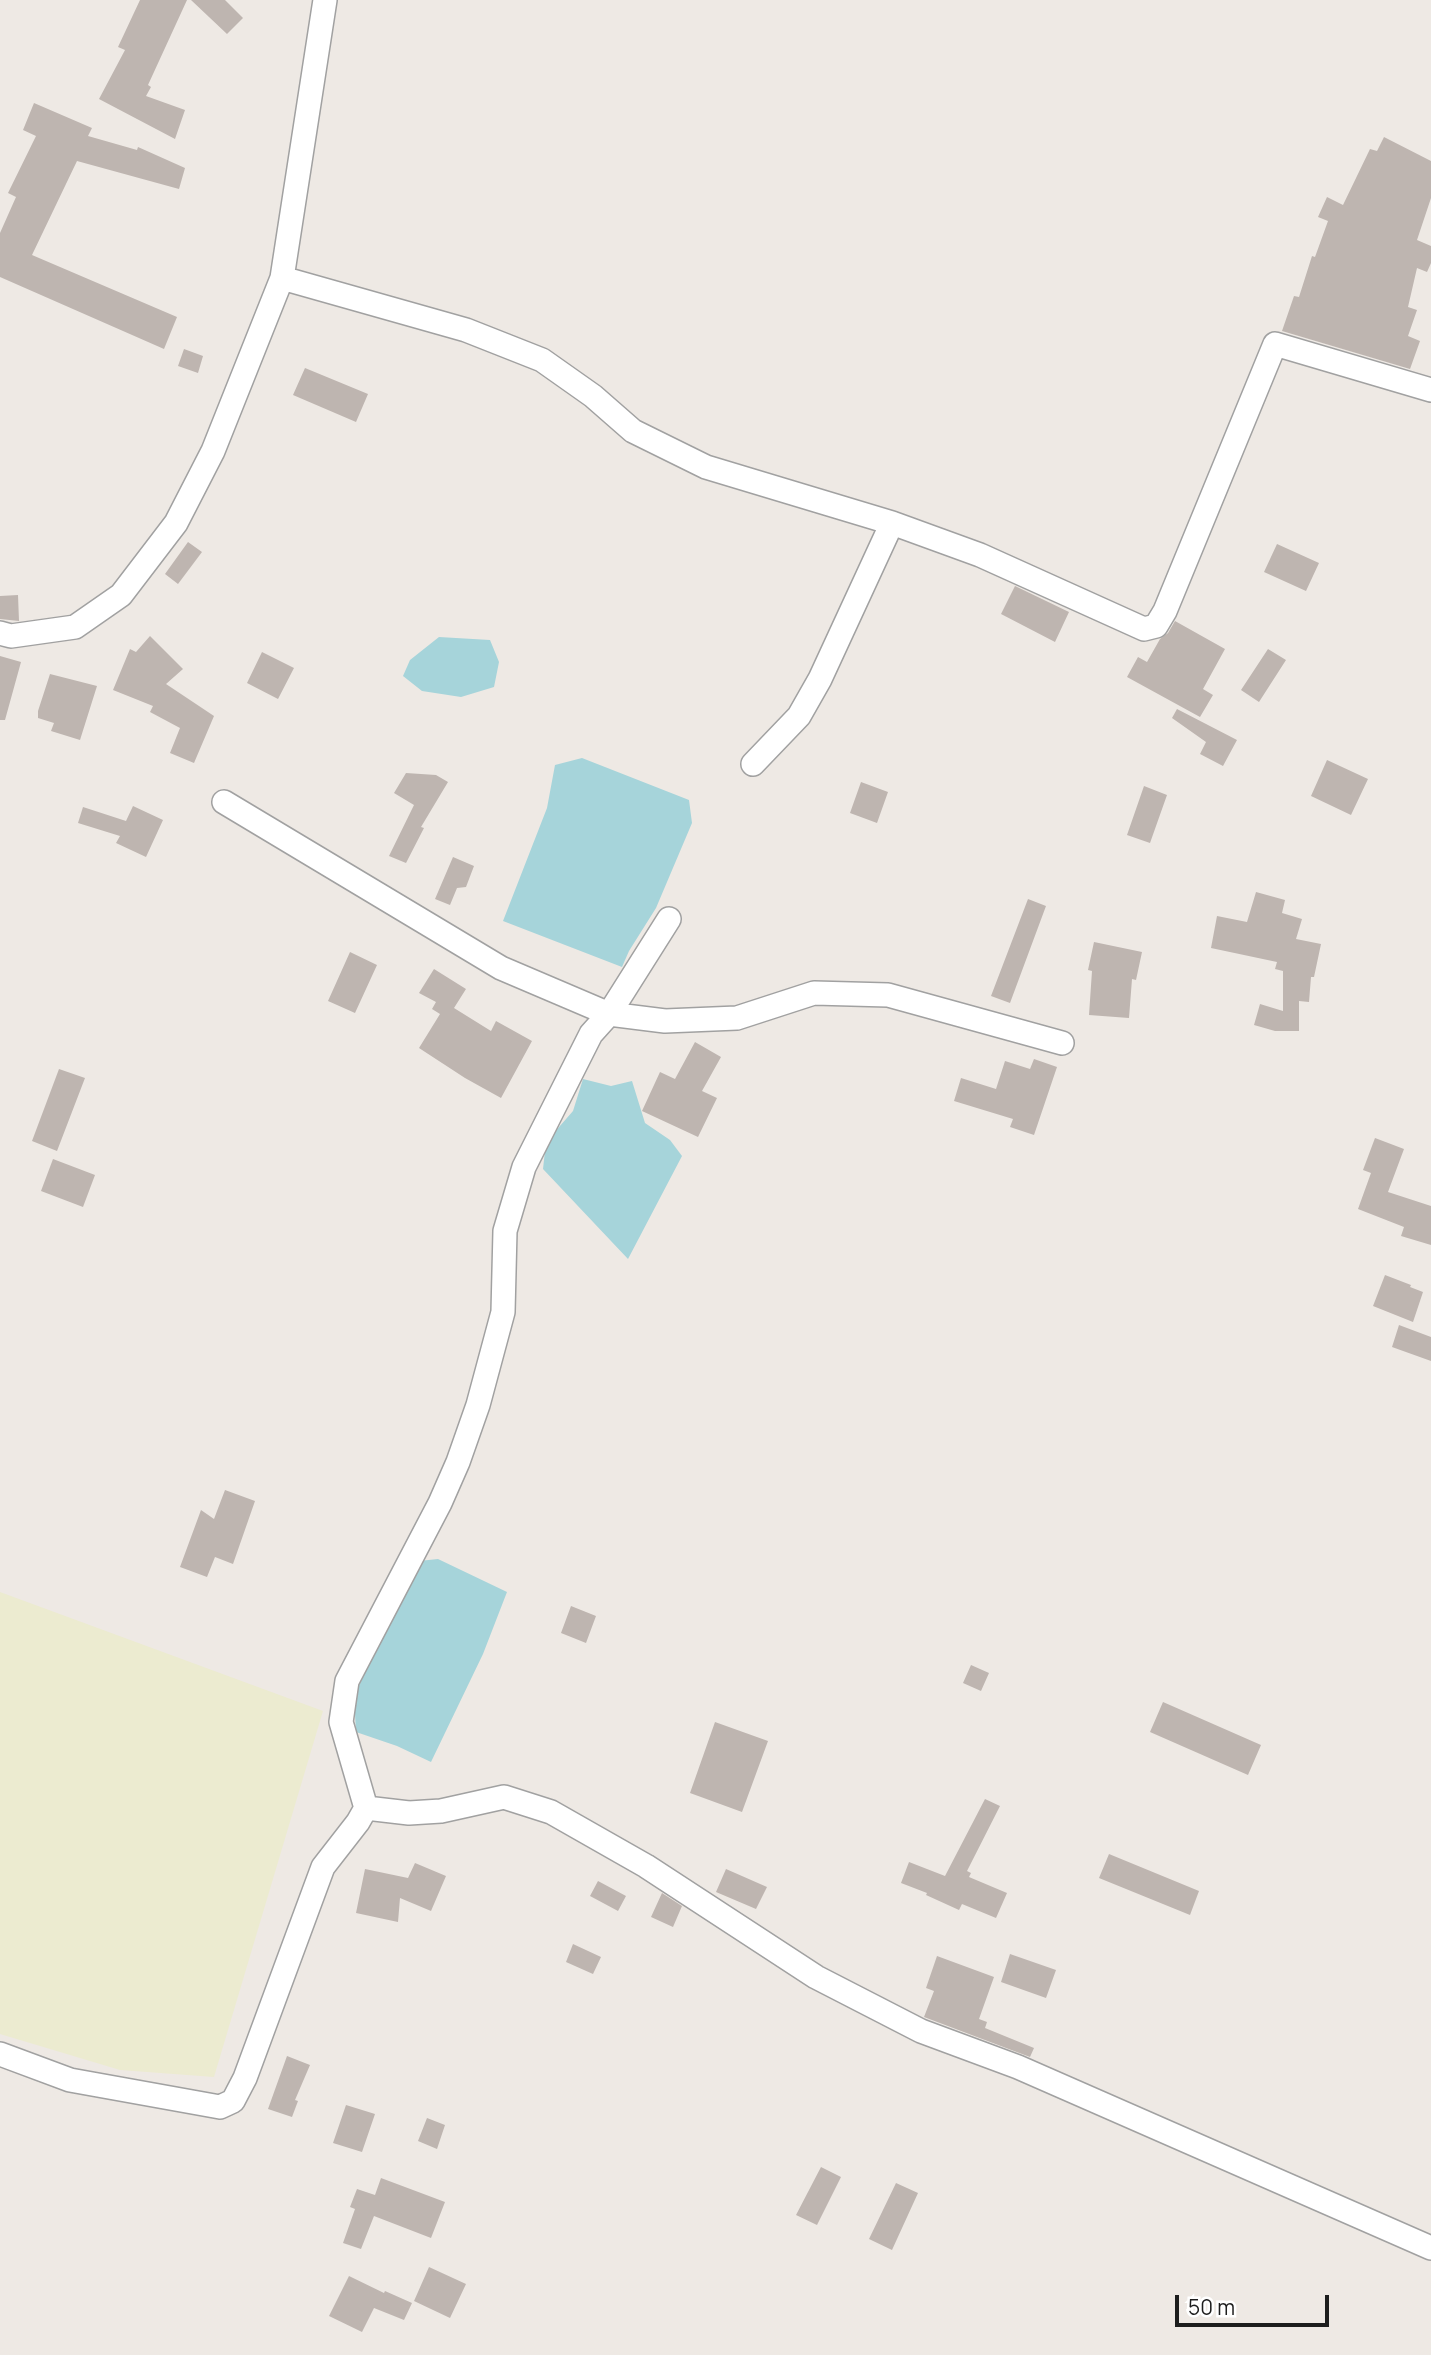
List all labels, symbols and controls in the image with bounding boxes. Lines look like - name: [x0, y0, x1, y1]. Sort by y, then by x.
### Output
- scale bar: [1179, 2282, 1333, 2326]
- text: 50 m: [1188, 2293, 1235, 2321]

